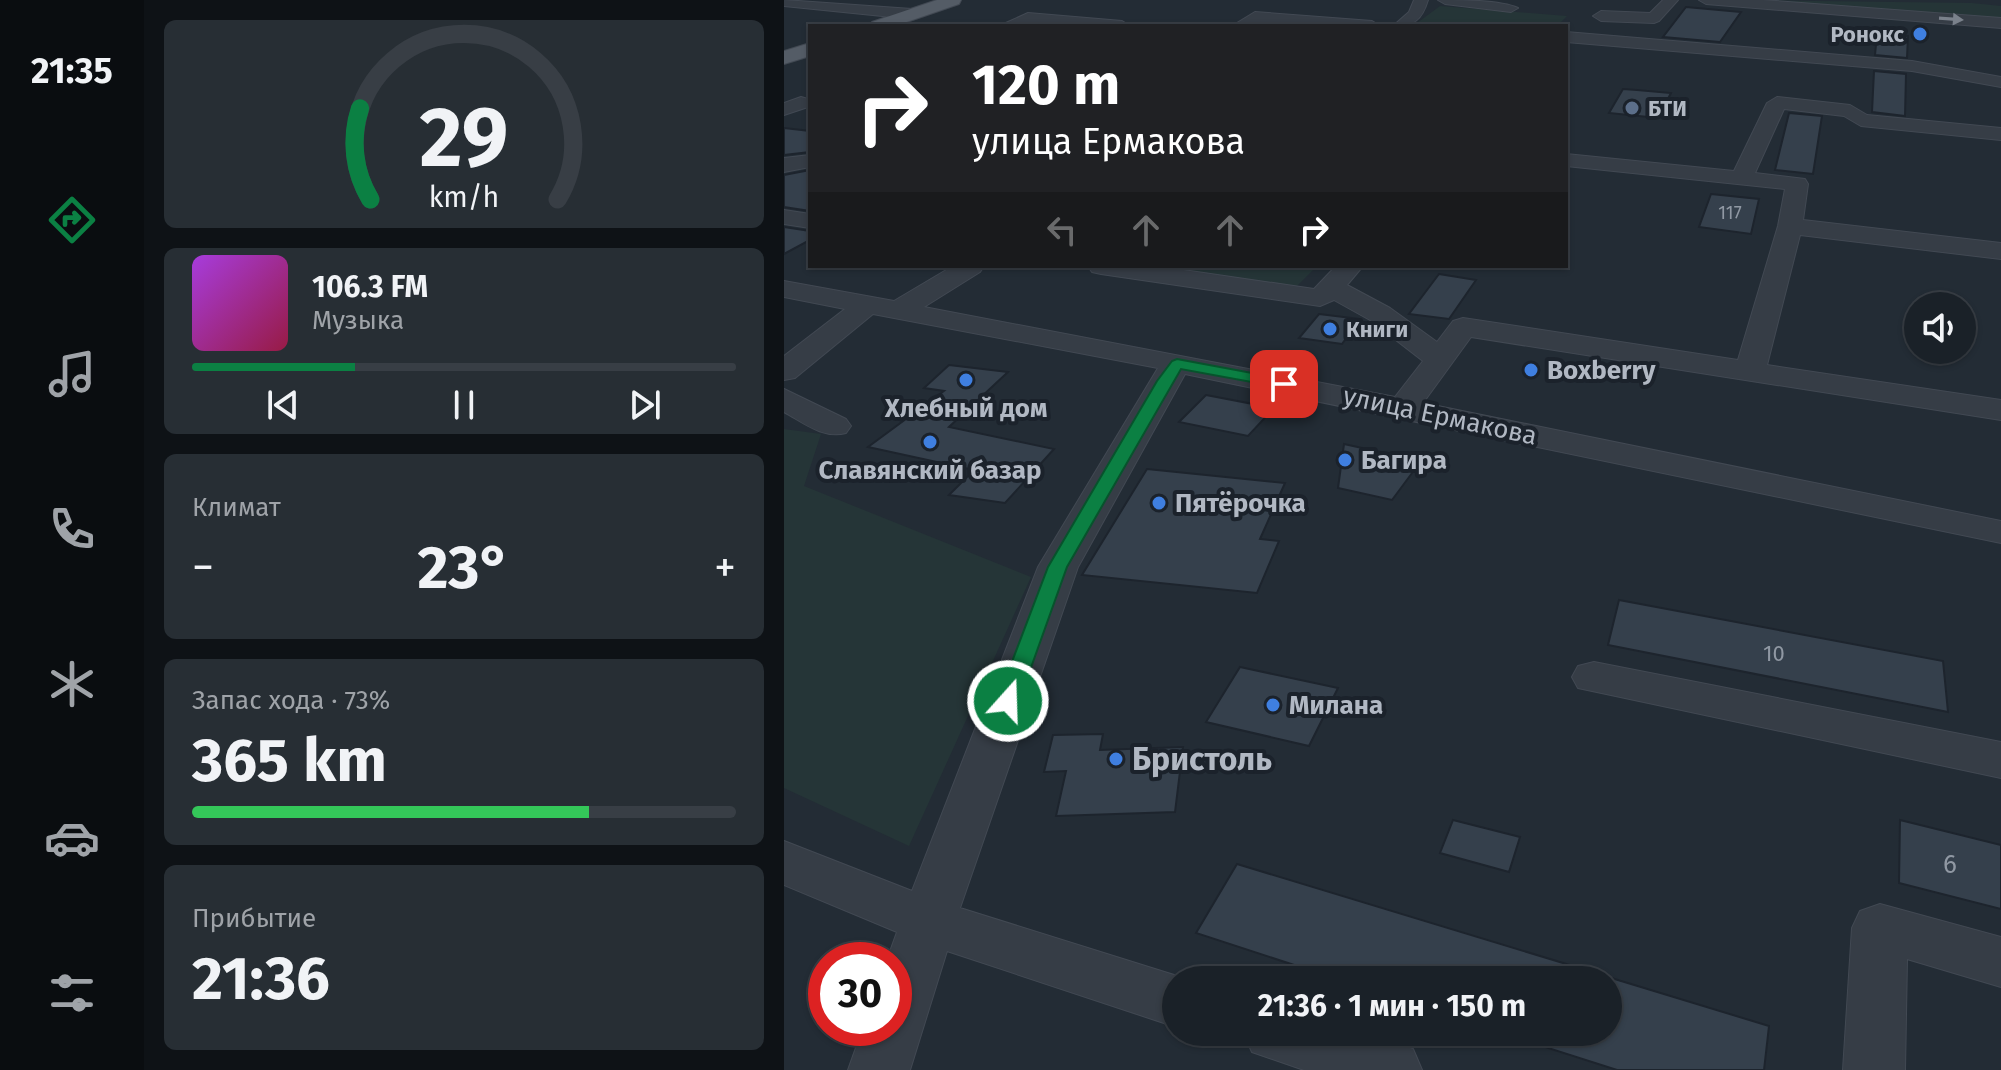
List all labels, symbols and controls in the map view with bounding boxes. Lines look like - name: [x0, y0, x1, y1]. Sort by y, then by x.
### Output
- one-way arrow: [1939, 13, 1964, 26]
- place label: Ронокс: [1831, 21, 1904, 48]
- marker: Ронокс: [1911, 25, 1929, 43]
- text: 21:35: [31, 49, 113, 93]
- text: 120 m: [972, 52, 1120, 119]
- icon: right: [840, 56, 944, 160]
- text: 29: [420, 88, 508, 188]
- place label: БТИ: [1648, 95, 1687, 122]
- marker: БТИ: [1623, 99, 1641, 117]
- text: улица Ермакова: [972, 120, 1245, 164]
- text: km/h: [429, 180, 499, 215]
- icon: directions: [44, 192, 100, 248]
- house number: 117: [1718, 202, 1742, 224]
- icon: left: [1040, 208, 1084, 252]
- icon: ahead: [1124, 208, 1168, 252]
- icon: ahead: [1208, 208, 1252, 252]
- icon: right: [1292, 208, 1336, 252]
- text: 106.3 FM: [312, 269, 428, 305]
- map controls: [1904, 292, 1976, 364]
- button: sound: [1904, 292, 1976, 364]
- text: Музыка: [312, 305, 404, 336]
- place label: Книги: [1346, 316, 1408, 343]
- marker: Книги: [1321, 320, 1339, 338]
- icon: music: [44, 346, 100, 402]
- pin: [1250, 350, 1318, 418]
- place label: Boxberry: [1547, 355, 1656, 386]
- marker: Boxberry: [1522, 361, 1540, 379]
- icon: arrive: [1262, 362, 1306, 406]
- marker: Хлебный дом: [957, 371, 975, 389]
- street label: улица Ермакова: [1340, 380, 1540, 452]
- icon: previous: [261, 383, 305, 427]
- icon: pause: [442, 383, 486, 427]
- icon: next: [623, 383, 667, 427]
- place label: Хлебный дом: [884, 393, 1047, 424]
- marker: Славянский базар: [921, 433, 939, 451]
- place label: Багира: [1361, 445, 1447, 476]
- marker: Багира: [1336, 451, 1354, 469]
- place label: Славянский базар: [818, 455, 1042, 486]
- place label: Пятёрочка: [1175, 488, 1306, 519]
- text: Климат: [192, 492, 281, 523]
- marker: Пятёрочка: [1150, 494, 1168, 512]
- icon: phone: [44, 501, 100, 557]
- text: 23°: [417, 532, 511, 604]
- text: −: [192, 541, 214, 594]
- text: +: [714, 541, 736, 594]
- house number: 10: [1763, 640, 1785, 667]
- icon: climate: [44, 656, 100, 712]
- position arrow: [966, 659, 1050, 743]
- text: Запас хода · 73%: [192, 685, 390, 716]
- place label: Милана: [1289, 690, 1383, 721]
- marker: Милана: [1264, 696, 1282, 714]
- text: 365 km: [192, 725, 387, 797]
- place label: Бристоль: [1132, 740, 1272, 778]
- marker: Бристоль: [1107, 750, 1125, 768]
- icon: car: [44, 810, 100, 866]
- house number: 6: [1943, 849, 1957, 880]
- text: Прибытие: [192, 903, 316, 934]
- speed limit sign: 30: [808, 942, 912, 1046]
- text: 21:36: [192, 943, 330, 1015]
- icon: filters: [44, 965, 100, 1021]
- text: 21:36 · 1 мин · 150 m: [1258, 988, 1526, 1024]

